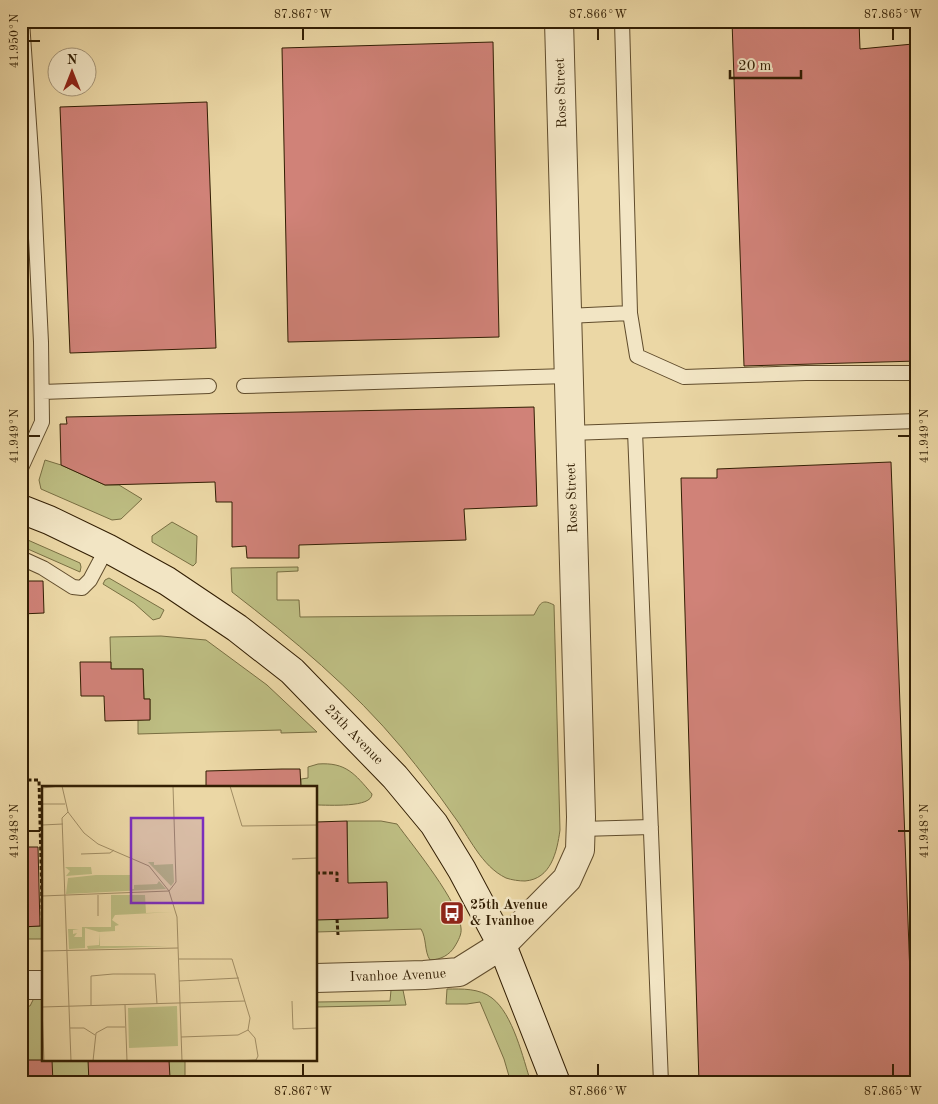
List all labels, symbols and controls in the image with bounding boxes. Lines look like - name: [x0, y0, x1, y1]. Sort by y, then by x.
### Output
- text: 87.865°W: [864, 8, 922, 21]
- text: 87.867°W: [274, 9, 332, 21]
- text: 87.866°W: [569, 9, 627, 21]
- text: 41.950°N: [8, 14, 21, 68]
- north arrow: [48, 48, 98, 98]
- scale bar: [730, 48, 802, 80]
- text: N: [67, 53, 78, 67]
- street label: Rose Street: [553, 57, 569, 128]
- text: 20 m: [738, 59, 772, 74]
- text: 41.949°N: [9, 409, 21, 463]
- text: 41.949°N: [919, 409, 931, 463]
- street label: Rose Street: [564, 462, 580, 533]
- street label: 25th Avenue: [322, 702, 386, 767]
- inset map: [42, 786, 318, 1062]
- text: 41.948°N: [9, 804, 21, 858]
- text: 41.948°N: [919, 804, 931, 858]
- place label: 25th Avenue & Ivanhoe: [470, 898, 548, 928]
- bus stop icon: 25th Avenue & Ivanhoe: [439, 900, 465, 926]
- street label: Ivanhoe Avenue: [350, 966, 447, 984]
- text: 87.865°W: [864, 1085, 922, 1098]
- text: 87.867°W: [274, 1086, 332, 1098]
- text: 87.866°W: [569, 1086, 627, 1098]

